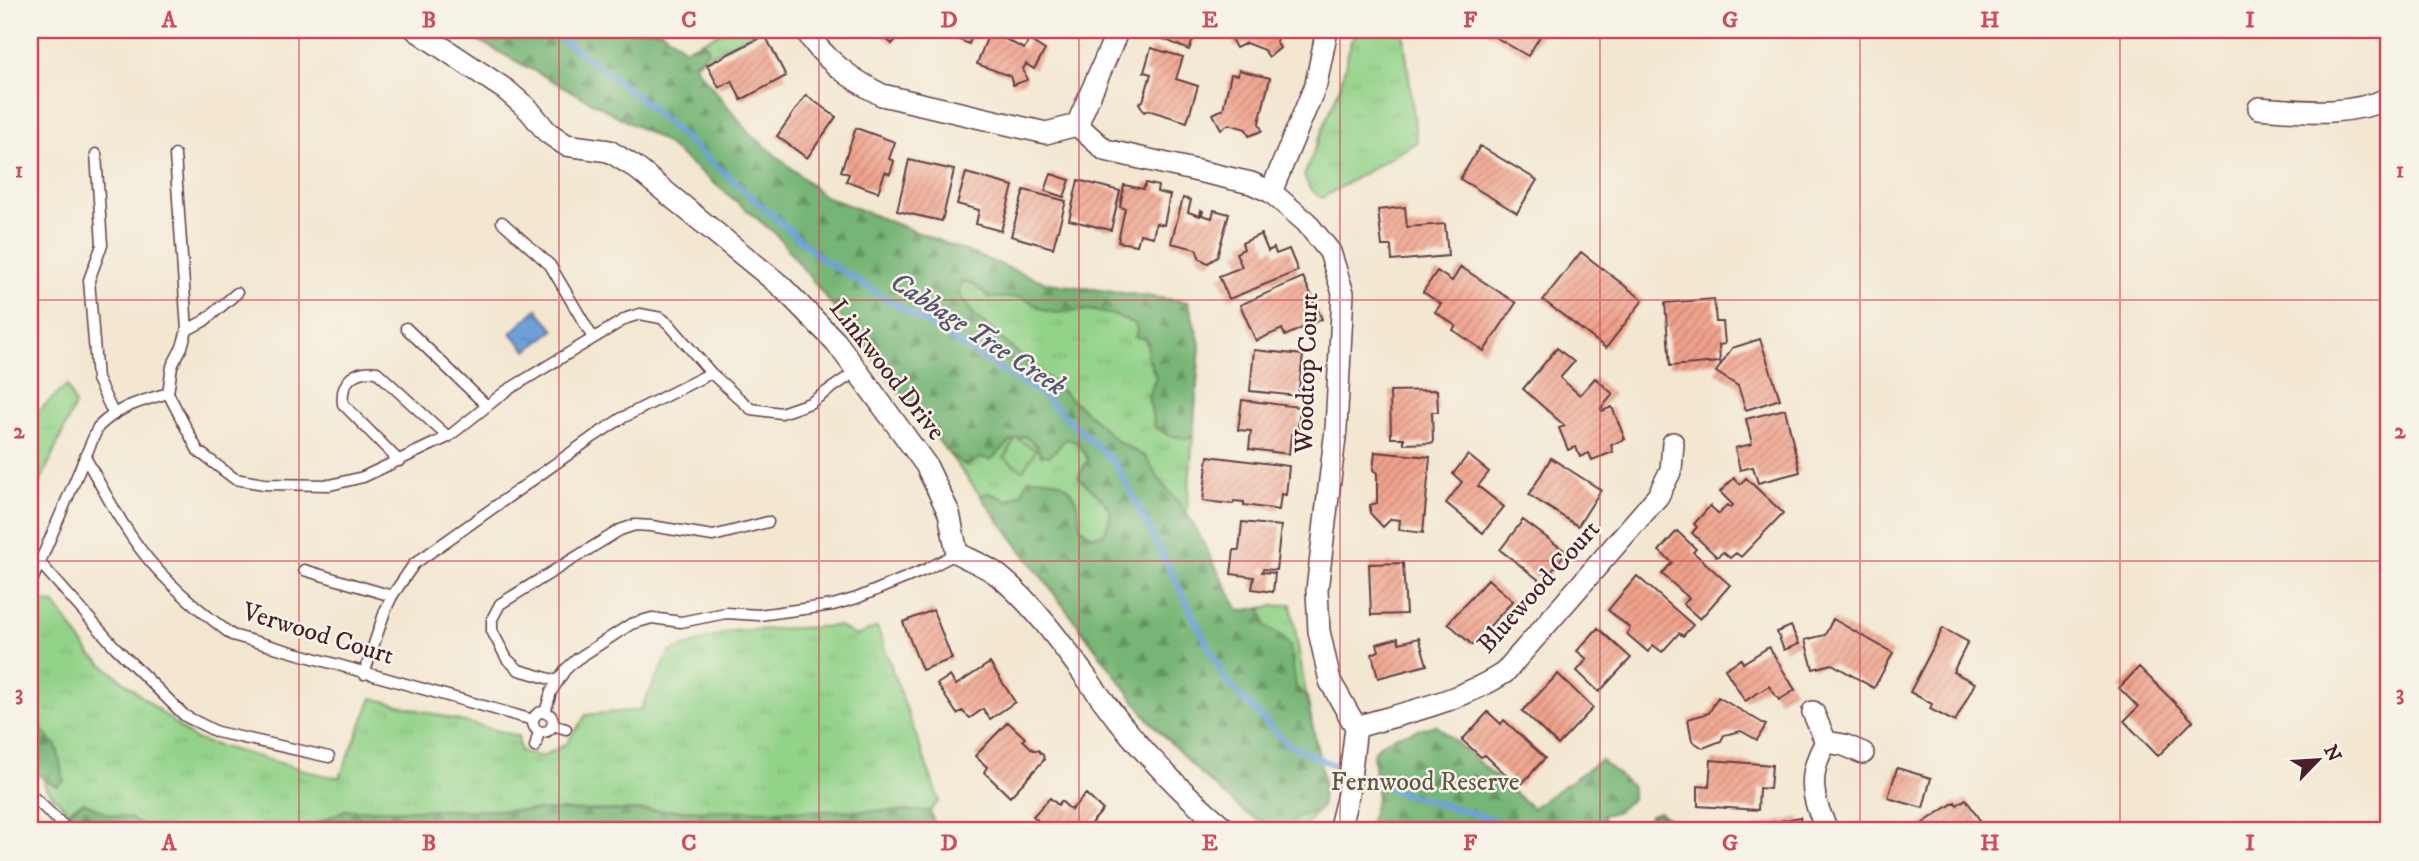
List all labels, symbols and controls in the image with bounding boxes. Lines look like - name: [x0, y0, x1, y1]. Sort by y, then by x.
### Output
- text: A: [161, 6, 178, 35]
- text: B: [422, 6, 436, 35]
- text: C: [681, 6, 697, 35]
- text: D: [940, 6, 958, 35]
- text: E: [1202, 6, 1218, 35]
- text: F: [1463, 6, 1478, 35]
- text: G: [1722, 6, 1738, 35]
- text: H: [1980, 6, 2000, 35]
- text: I: [2245, 6, 2255, 35]
- text: 1: [15, 156, 23, 185]
- text: 1: [2396, 156, 2404, 185]
- water label: Cabbage Tree Creek: [884, 264, 1073, 404]
- street label: Woodtop Court: [1288, 292, 1326, 455]
- street label: Linkwood Drive: [822, 293, 952, 447]
- text: 2: [13, 417, 25, 446]
- text: 2: [2394, 417, 2406, 446]
- street label: Bluewood Court: [1470, 513, 1608, 661]
- street label: Verwood Court: [237, 595, 398, 673]
- text: 3: [15, 679, 23, 708]
- text: 3: [2396, 679, 2404, 708]
- north arrow: [2282, 724, 2352, 794]
- text: N: [2318, 742, 2346, 766]
- park label: Fernwood Reserve: [1330, 766, 1520, 799]
- text: A: [161, 829, 178, 858]
- text: B: [422, 829, 436, 858]
- text: C: [681, 829, 697, 858]
- text: D: [940, 829, 958, 858]
- text: E: [1202, 829, 1218, 858]
- text: F: [1463, 829, 1478, 858]
- text: G: [1722, 829, 1738, 858]
- text: H: [1980, 829, 2000, 858]
- text: I: [2245, 829, 2255, 858]

